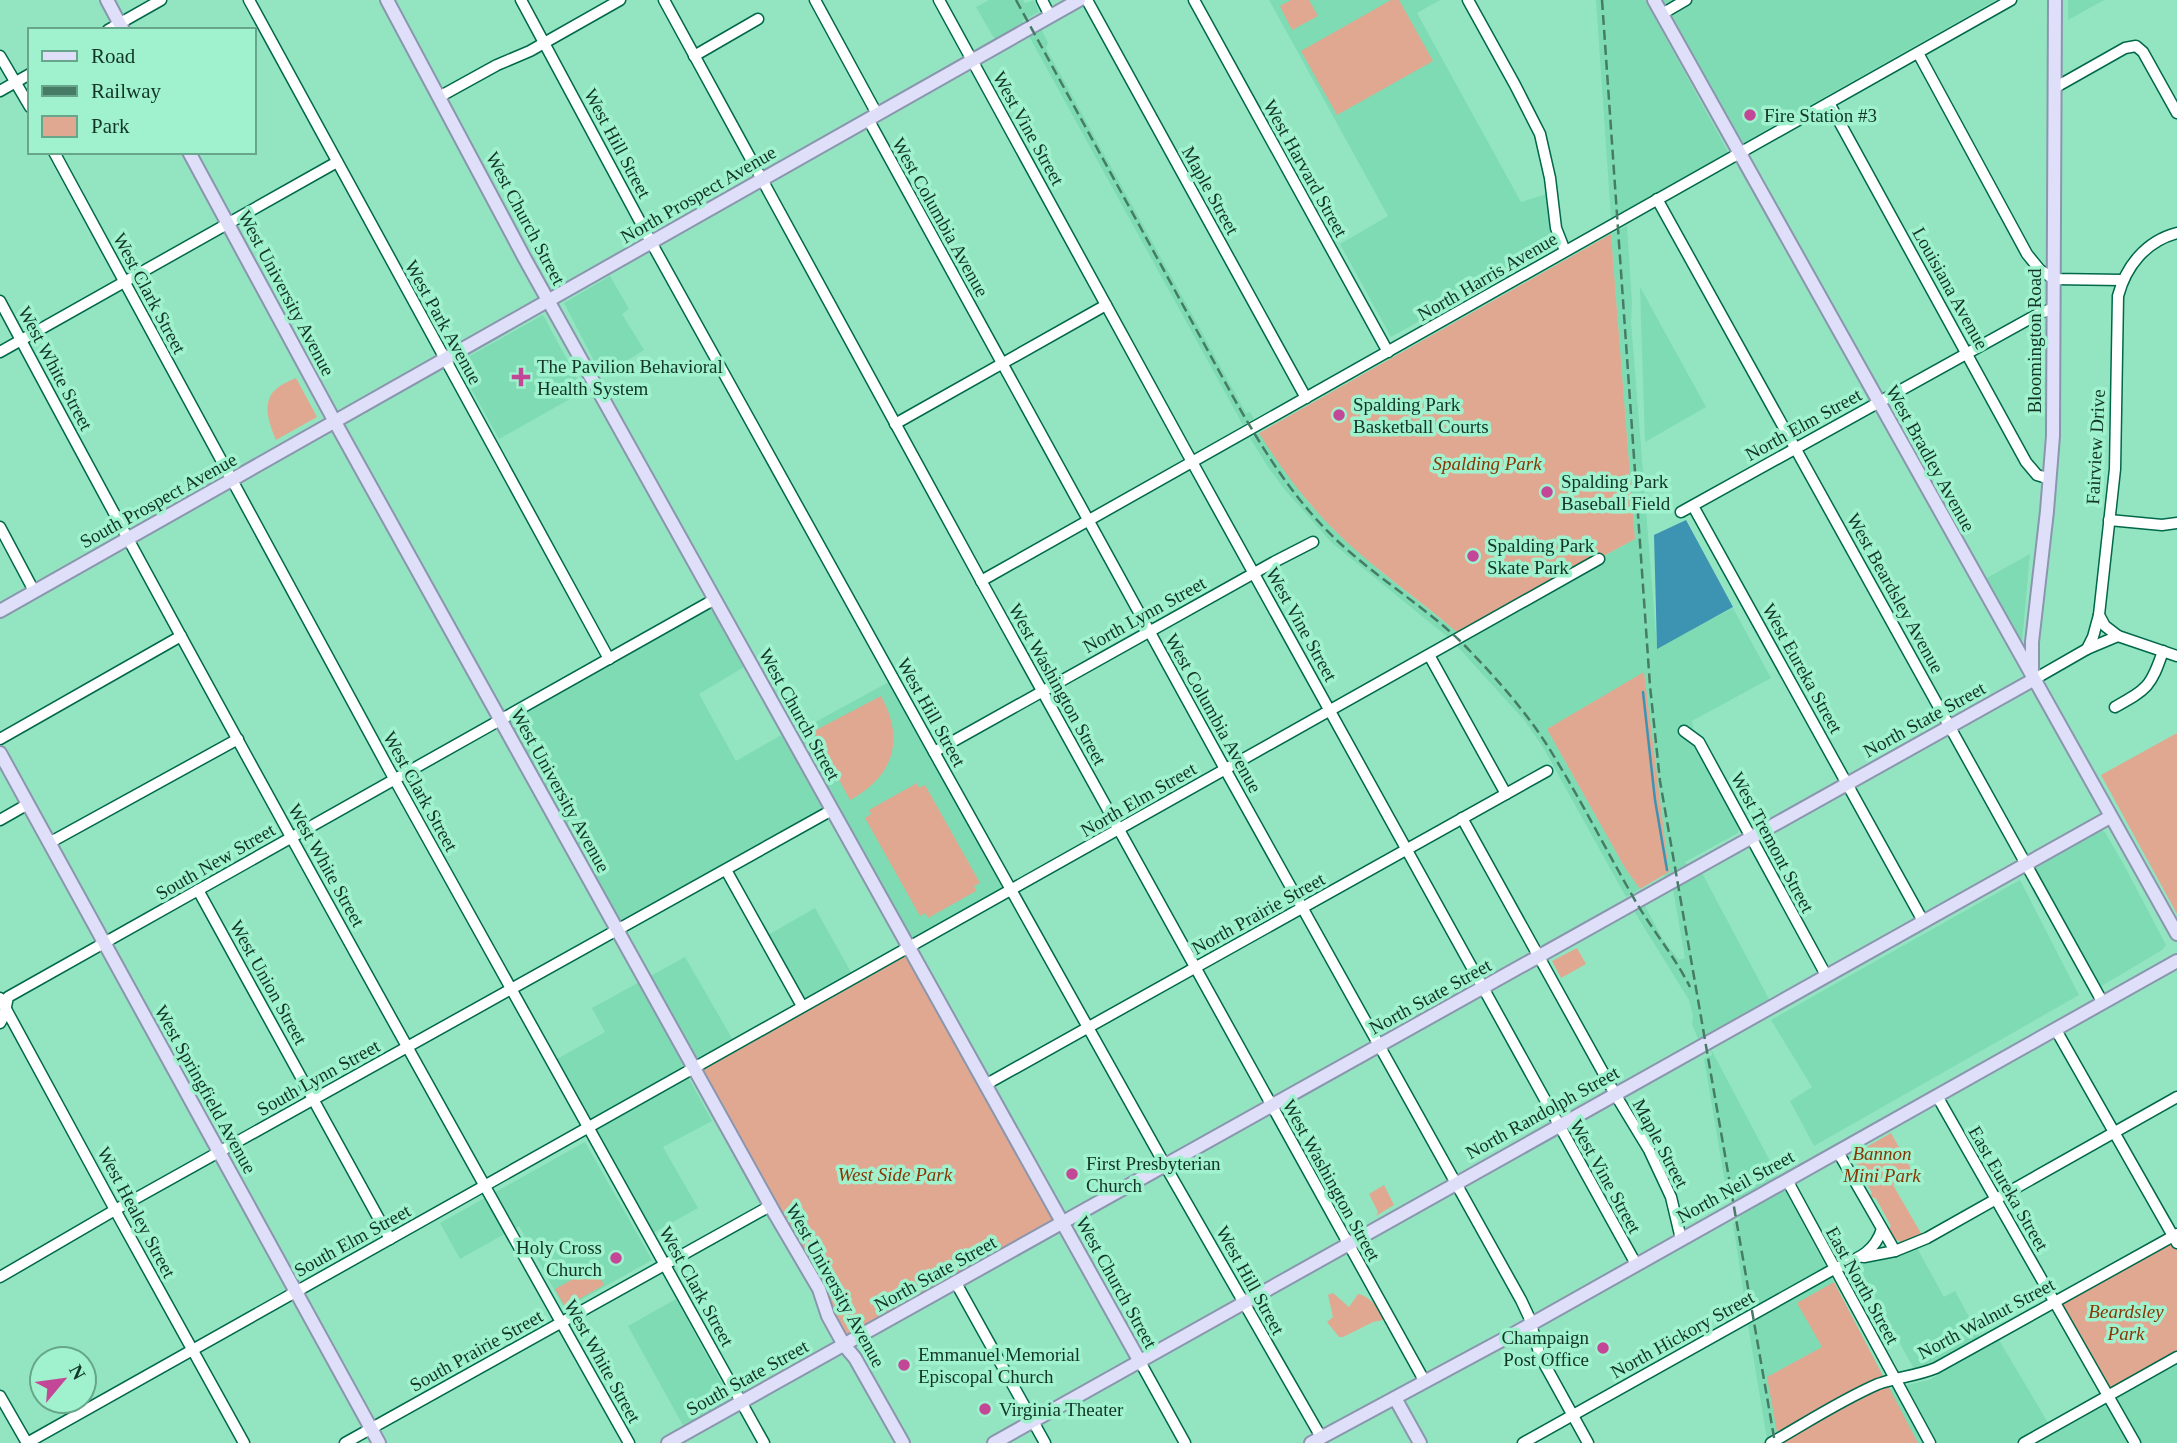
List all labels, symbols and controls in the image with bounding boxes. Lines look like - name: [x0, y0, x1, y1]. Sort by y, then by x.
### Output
- legend: [28, 28, 256, 154]
- text: Road: [91, 44, 136, 68]
- street label: West Vine Street: [989, 68, 1069, 189]
- text: Railway: [91, 79, 161, 103]
- street label: West Hill Street: [580, 85, 656, 202]
- street label: West Harvard Street: [1259, 96, 1352, 241]
- place label: Fire Station #3: [1764, 105, 1877, 126]
- marker: Fire Station #3: [1742, 107, 1758, 123]
- text: Park: [91, 114, 130, 138]
- street label: West Columbia Avenue: [888, 134, 993, 300]
- street label: North Prospect Avenue: [617, 141, 780, 247]
- street label: Maple Street: [1178, 142, 1244, 239]
- street label: West Church Street: [482, 148, 570, 289]
- street label: West University Avenue: [234, 207, 339, 379]
- street label: Louisiana Avenue: [1908, 224, 1993, 353]
- street label: North Harris Avenue: [1414, 228, 1561, 325]
- street label: West Clark Street: [109, 229, 191, 358]
- street label: West Park Avenue: [401, 257, 486, 388]
- street label: Bloomington Road: [2024, 268, 2045, 414]
- street label: West White Street: [14, 303, 97, 434]
- place label: The Pavilion Behavioral Health System: [537, 356, 723, 399]
- marker: The Pavilion Behavioral Health System: [511, 367, 531, 387]
- street label: West Bradley Avenue: [1882, 382, 1979, 535]
- street label: North Elm Street: [1741, 383, 1866, 465]
- street label: Fairview Drive: [2082, 389, 2109, 505]
- place label: Spalding Park Basketball Courts: [1353, 394, 1489, 437]
- marker: Spalding Park Basketball Courts: [1331, 407, 1347, 423]
- street label: South Prospect Avenue: [76, 449, 240, 552]
- park label: Spalding Park: [1432, 453, 1542, 474]
- place label: Spalding Park Baseball Field: [1561, 471, 1671, 514]
- marker: Spalding Park Baseball Field: [1539, 484, 1555, 500]
- street label: West Beardsley Avenue: [1843, 510, 1948, 677]
- place label: Spalding Park Skate Park: [1487, 535, 1595, 578]
- marker: Spalding Park Skate Park: [1465, 548, 1481, 564]
- street label: West Vine Street: [1262, 564, 1342, 685]
- street label: North Lynn Street: [1079, 572, 1210, 657]
- street label: West Washington Street: [1004, 600, 1111, 769]
- street label: West Eureka Street: [1758, 600, 1847, 737]
- street label: West Columbia Avenue: [1161, 630, 1266, 796]
- street label: West Church Street: [755, 645, 845, 784]
- street label: West Hill Street: [893, 654, 970, 771]
- street label: North State Street: [1860, 677, 1989, 762]
- street label: West University Avenue: [507, 705, 614, 876]
- street label: West Clark Street: [379, 728, 462, 855]
- street label: North Elm Street: [1077, 758, 1200, 841]
- street label: West Tremont Street: [1727, 769, 1819, 917]
- street label: West White Street: [284, 800, 369, 931]
- street label: South New Street: [152, 818, 279, 904]
- street label: North Prairie Street: [1188, 868, 1329, 959]
- street label: West Union Street: [226, 916, 312, 1049]
- street label: North State Street: [1366, 954, 1495, 1039]
- street label: West Springfield Avenue: [151, 1001, 261, 1177]
- street label: South Lynn Street: [253, 1035, 384, 1120]
- street label: North Randolph Street: [1462, 1061, 1623, 1163]
- street label: Maple Street: [1628, 1095, 1693, 1192]
- street label: West Washington Street: [1278, 1096, 1385, 1265]
- street label: West Vine Street: [1566, 1116, 1646, 1237]
- street label: East Eureka Street: [1964, 1122, 2053, 1255]
- street label: West Healey Street: [93, 1143, 180, 1282]
- park label: Bannon Mini Park: [1842, 1143, 1921, 1186]
- street label: North Neil Street: [1673, 1145, 1798, 1227]
- place label: First Presbyterian Church: [1086, 1153, 1221, 1196]
- park label: West Side Park: [838, 1164, 953, 1185]
- marker: First Presbyterian Church: [1064, 1166, 1080, 1182]
- street label: South Elm Street: [290, 1199, 415, 1281]
- street label: West University Avenue: [782, 1200, 889, 1371]
- street label: West Church Street: [1072, 1213, 1162, 1352]
- street label: West Hill Street: [1212, 1222, 1289, 1339]
- street label: West Clark Street: [655, 1223, 738, 1350]
- street label: East North Street: [1822, 1223, 1904, 1348]
- street label: North State Street: [871, 1231, 1000, 1316]
- place label: Holy Cross Church: [516, 1237, 602, 1280]
- marker: Holy Cross Church: [608, 1250, 624, 1266]
- street label: North Walnut Street: [1914, 1273, 2059, 1363]
- street label: North Hickory Street: [1607, 1286, 1758, 1383]
- street label: West White Street: [560, 1296, 645, 1427]
- park label: Beardsley Park: [2088, 1301, 2164, 1344]
- street label: South Prairie Street: [406, 1305, 547, 1396]
- place label: Champaign Post Office: [1501, 1327, 1589, 1370]
- street label: South State Street: [683, 1335, 813, 1420]
- marker: Champaign Post Office: [1595, 1340, 1611, 1356]
- place label: Emmanuel Memorial Episcopal Church: [918, 1344, 1080, 1387]
- north arrow: [28, 1345, 98, 1415]
- marker: Emmanuel Memorial Episcopal Church: [896, 1357, 912, 1373]
- text: N: [65, 1361, 90, 1383]
- place label: Virginia Theater: [999, 1399, 1124, 1420]
- marker: Virginia Theater: [977, 1401, 993, 1417]

